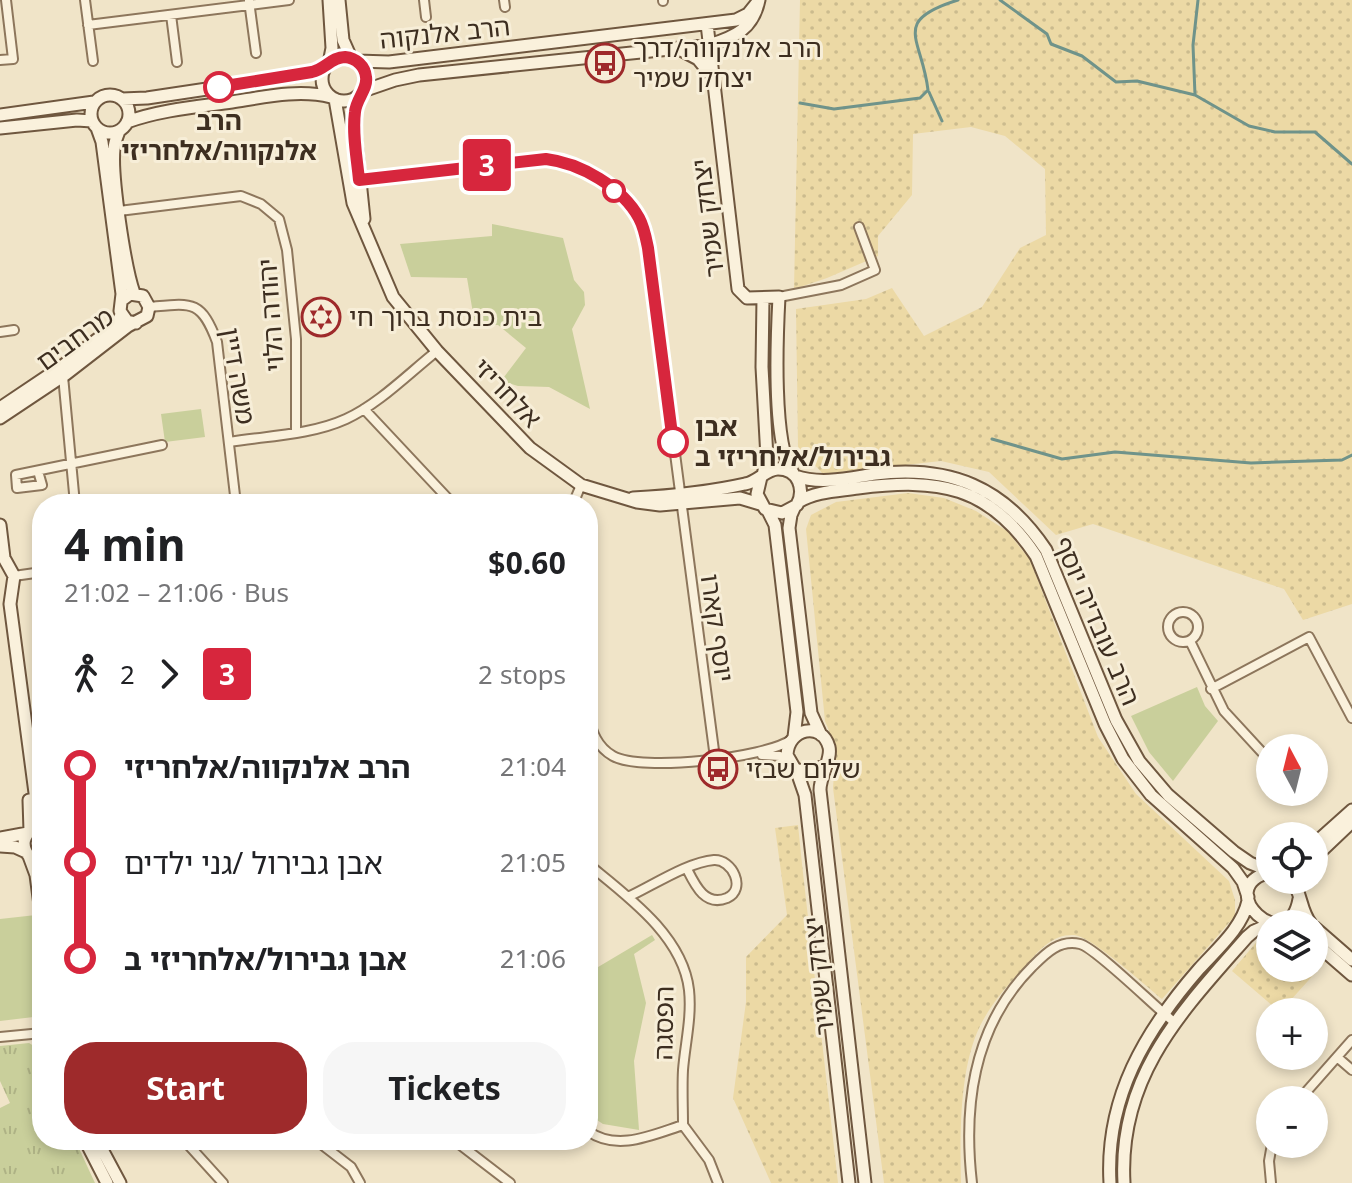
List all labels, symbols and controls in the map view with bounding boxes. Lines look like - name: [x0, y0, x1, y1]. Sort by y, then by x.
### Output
- street label: הרב אלנקוה: [378, 7, 512, 57]
- place label: הרב אלנקווה/דרך יצחק שמיר: [633, 29, 822, 95]
- bus stop icon: הרב אלנקווה/דרך יצחק שמיר: [584, 42, 626, 84]
- marker: הרב אלנקווה/אלחריזי: [204, 72, 234, 102]
- place label: הרב אלנקווה/אלחריזי: [121, 102, 317, 168]
- line badge: 3: [461, 139, 513, 191]
- text: 3: [479, 146, 495, 184]
- street label: יצחק שמיר: [682, 157, 732, 280]
- unlabelled marker: [603, 180, 625, 202]
- street label: יהודה הלוי: [248, 257, 292, 373]
- synagogue icon: בית כנסת ברוך חי: [300, 296, 342, 338]
- street label: מרחבים: [28, 298, 120, 378]
- place label: בית כנסת ברוך חי: [349, 298, 542, 334]
- street label: משה דיין: [213, 325, 265, 427]
- street label: אלחריזי: [465, 349, 550, 435]
- place label: אבן גבירול/אלחריזי ב: [695, 408, 891, 474]
- marker: אבן גבירול/אלחריזי ב: [658, 427, 688, 457]
- text: 4 min: [64, 514, 185, 574]
- street label: הרב עובדיה יוסף: [1046, 531, 1150, 711]
- text: $0.60: [488, 542, 566, 583]
- street label: יוסף קארו: [693, 572, 743, 684]
- text: 21:02 – 21:06 · Bus: [64, 574, 289, 610]
- icon: walk: [64, 652, 108, 696]
- icon: forward: [147, 652, 191, 696]
- text: 3: [219, 655, 235, 693]
- text: 2: [120, 656, 135, 692]
- text: 2 stops: [478, 656, 566, 692]
- north arrow: [1256, 734, 1328, 806]
- map controls: [1256, 734, 1328, 1158]
- text: הרב אלנקווה/אלחריזי: [124, 746, 411, 787]
- text: 21:04: [500, 748, 566, 784]
- bus stop icon: שלום שבזי: [697, 748, 739, 790]
- place label: שלום שבזי: [746, 750, 860, 786]
- button: locate: [1256, 822, 1328, 894]
- text: אבן גבירול /גני ילדים: [124, 842, 383, 883]
- text: 21:05: [500, 844, 566, 880]
- button: layers: [1256, 910, 1328, 982]
- street label: יצחק שמיר: [794, 915, 842, 1037]
- text: אבן גבירול/אלחריזי ב: [124, 938, 407, 979]
- text: 21:06: [500, 940, 566, 976]
- street label: הפסגה: [644, 985, 682, 1061]
- button: +: [1256, 998, 1328, 1070]
- button: Start: [64, 1042, 307, 1134]
- button: Tickets: [323, 1042, 566, 1134]
- button: −: [1256, 1086, 1328, 1158]

